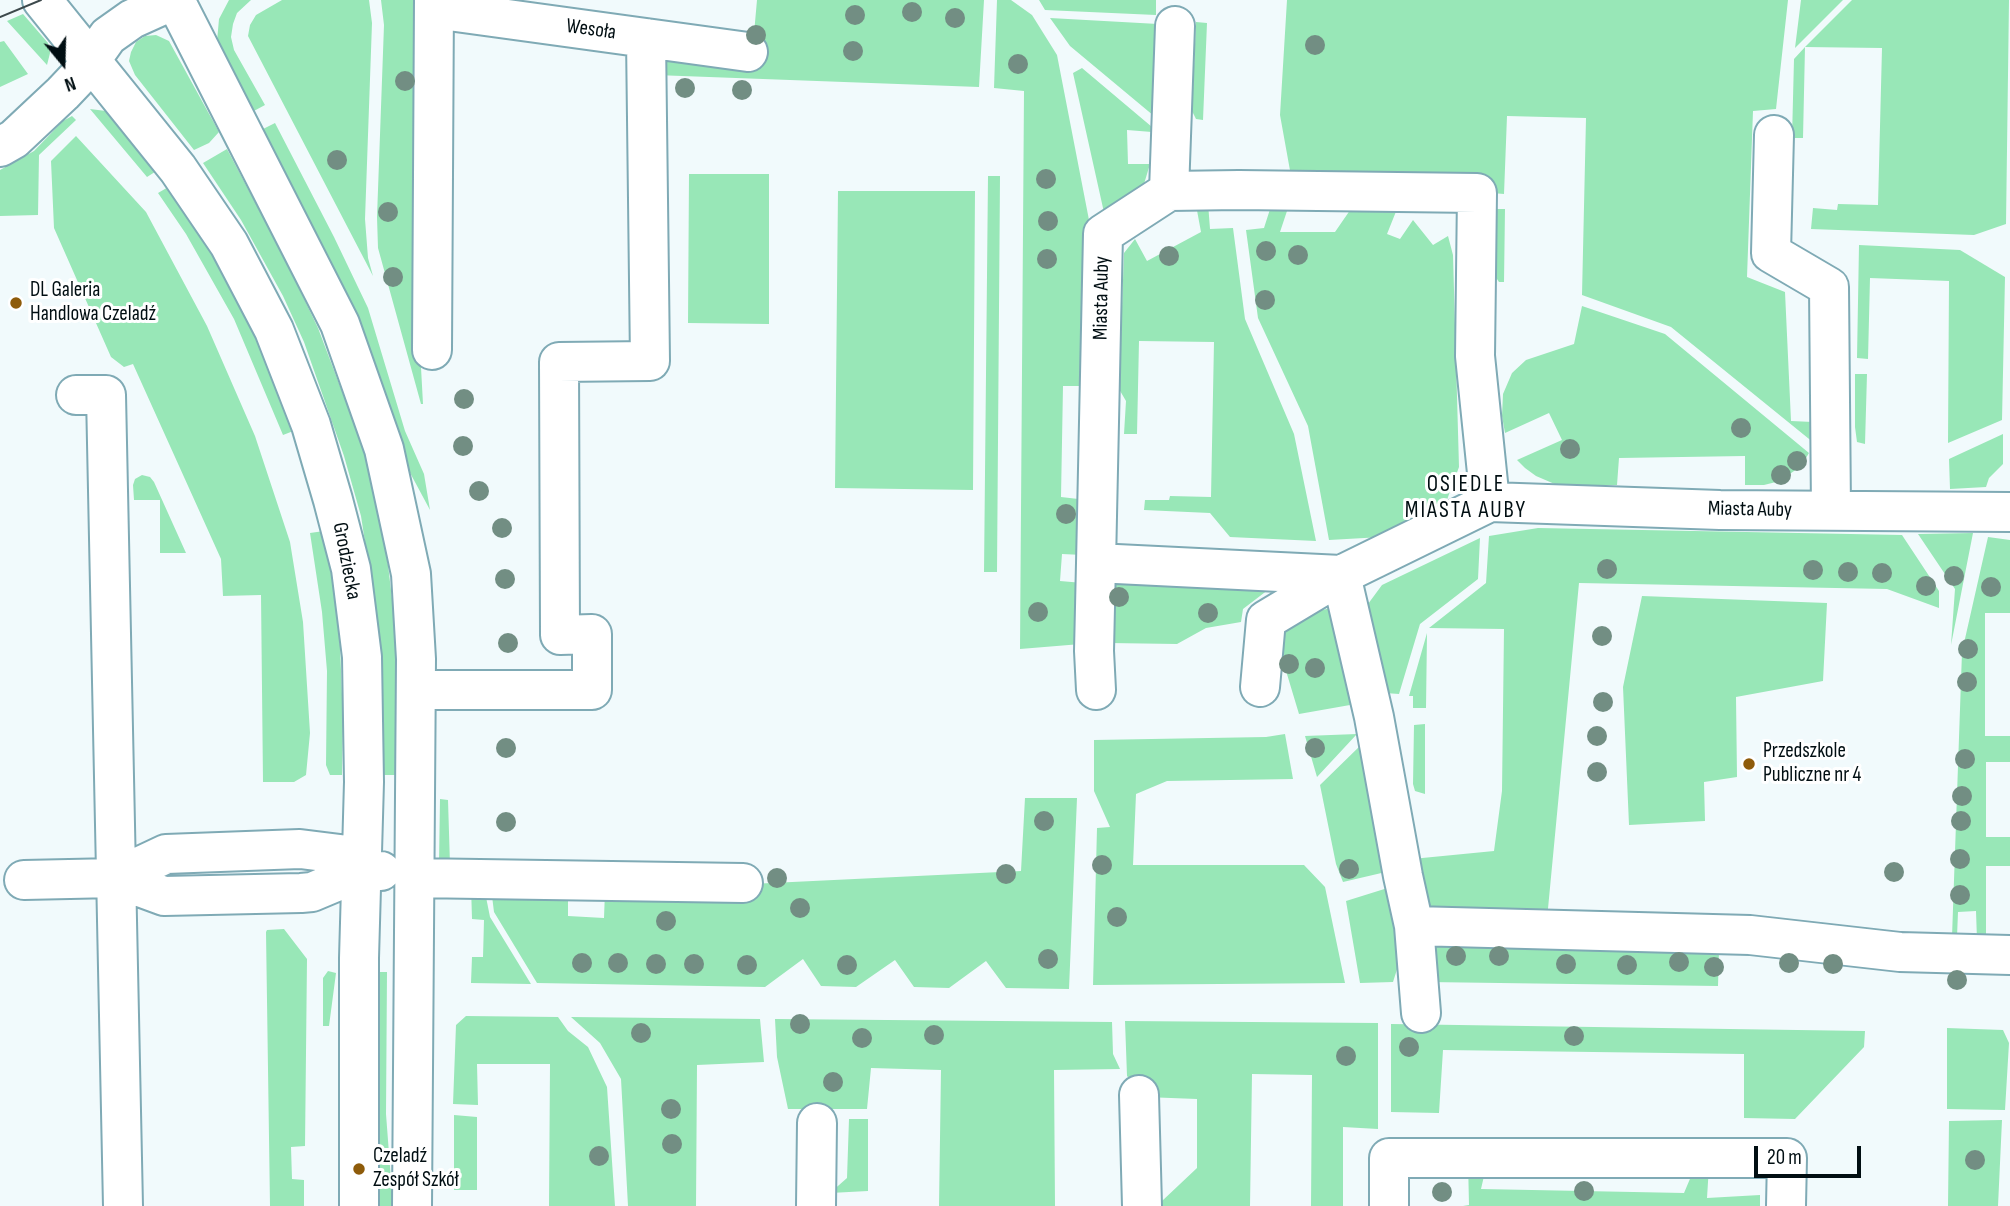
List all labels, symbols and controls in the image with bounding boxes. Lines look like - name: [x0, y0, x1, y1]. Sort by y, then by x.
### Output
- street label: Wesoła: [564, 14, 618, 46]
- north arrow: [28, 28, 98, 98]
- text: N: [61, 71, 79, 96]
- street label: Miasta Auby: [1089, 256, 1115, 340]
- place label: DL Galeria Handlowa Czeladź: [30, 278, 156, 328]
- marker: DL Galeria Handlowa Czeladź: [8, 295, 24, 311]
- district label: OSIEDLE MIASTA AUBY: [1406, 471, 1526, 525]
- street label: Miasta Auby: [1708, 497, 1792, 523]
- street label: Grodziecka: [326, 520, 366, 602]
- place label: Przedszkole Publiczne nr 4: [1763, 739, 1861, 789]
- marker: Przedszkole Publiczne nr 4: [1741, 756, 1757, 772]
- scale bar: [1758, 1132, 1865, 1176]
- place label: Czeladź Zespół Szkół: [373, 1144, 459, 1194]
- text: 20 m: [1767, 1145, 1802, 1170]
- marker: Czeladź Zespół Szkół: [351, 1161, 367, 1177]

